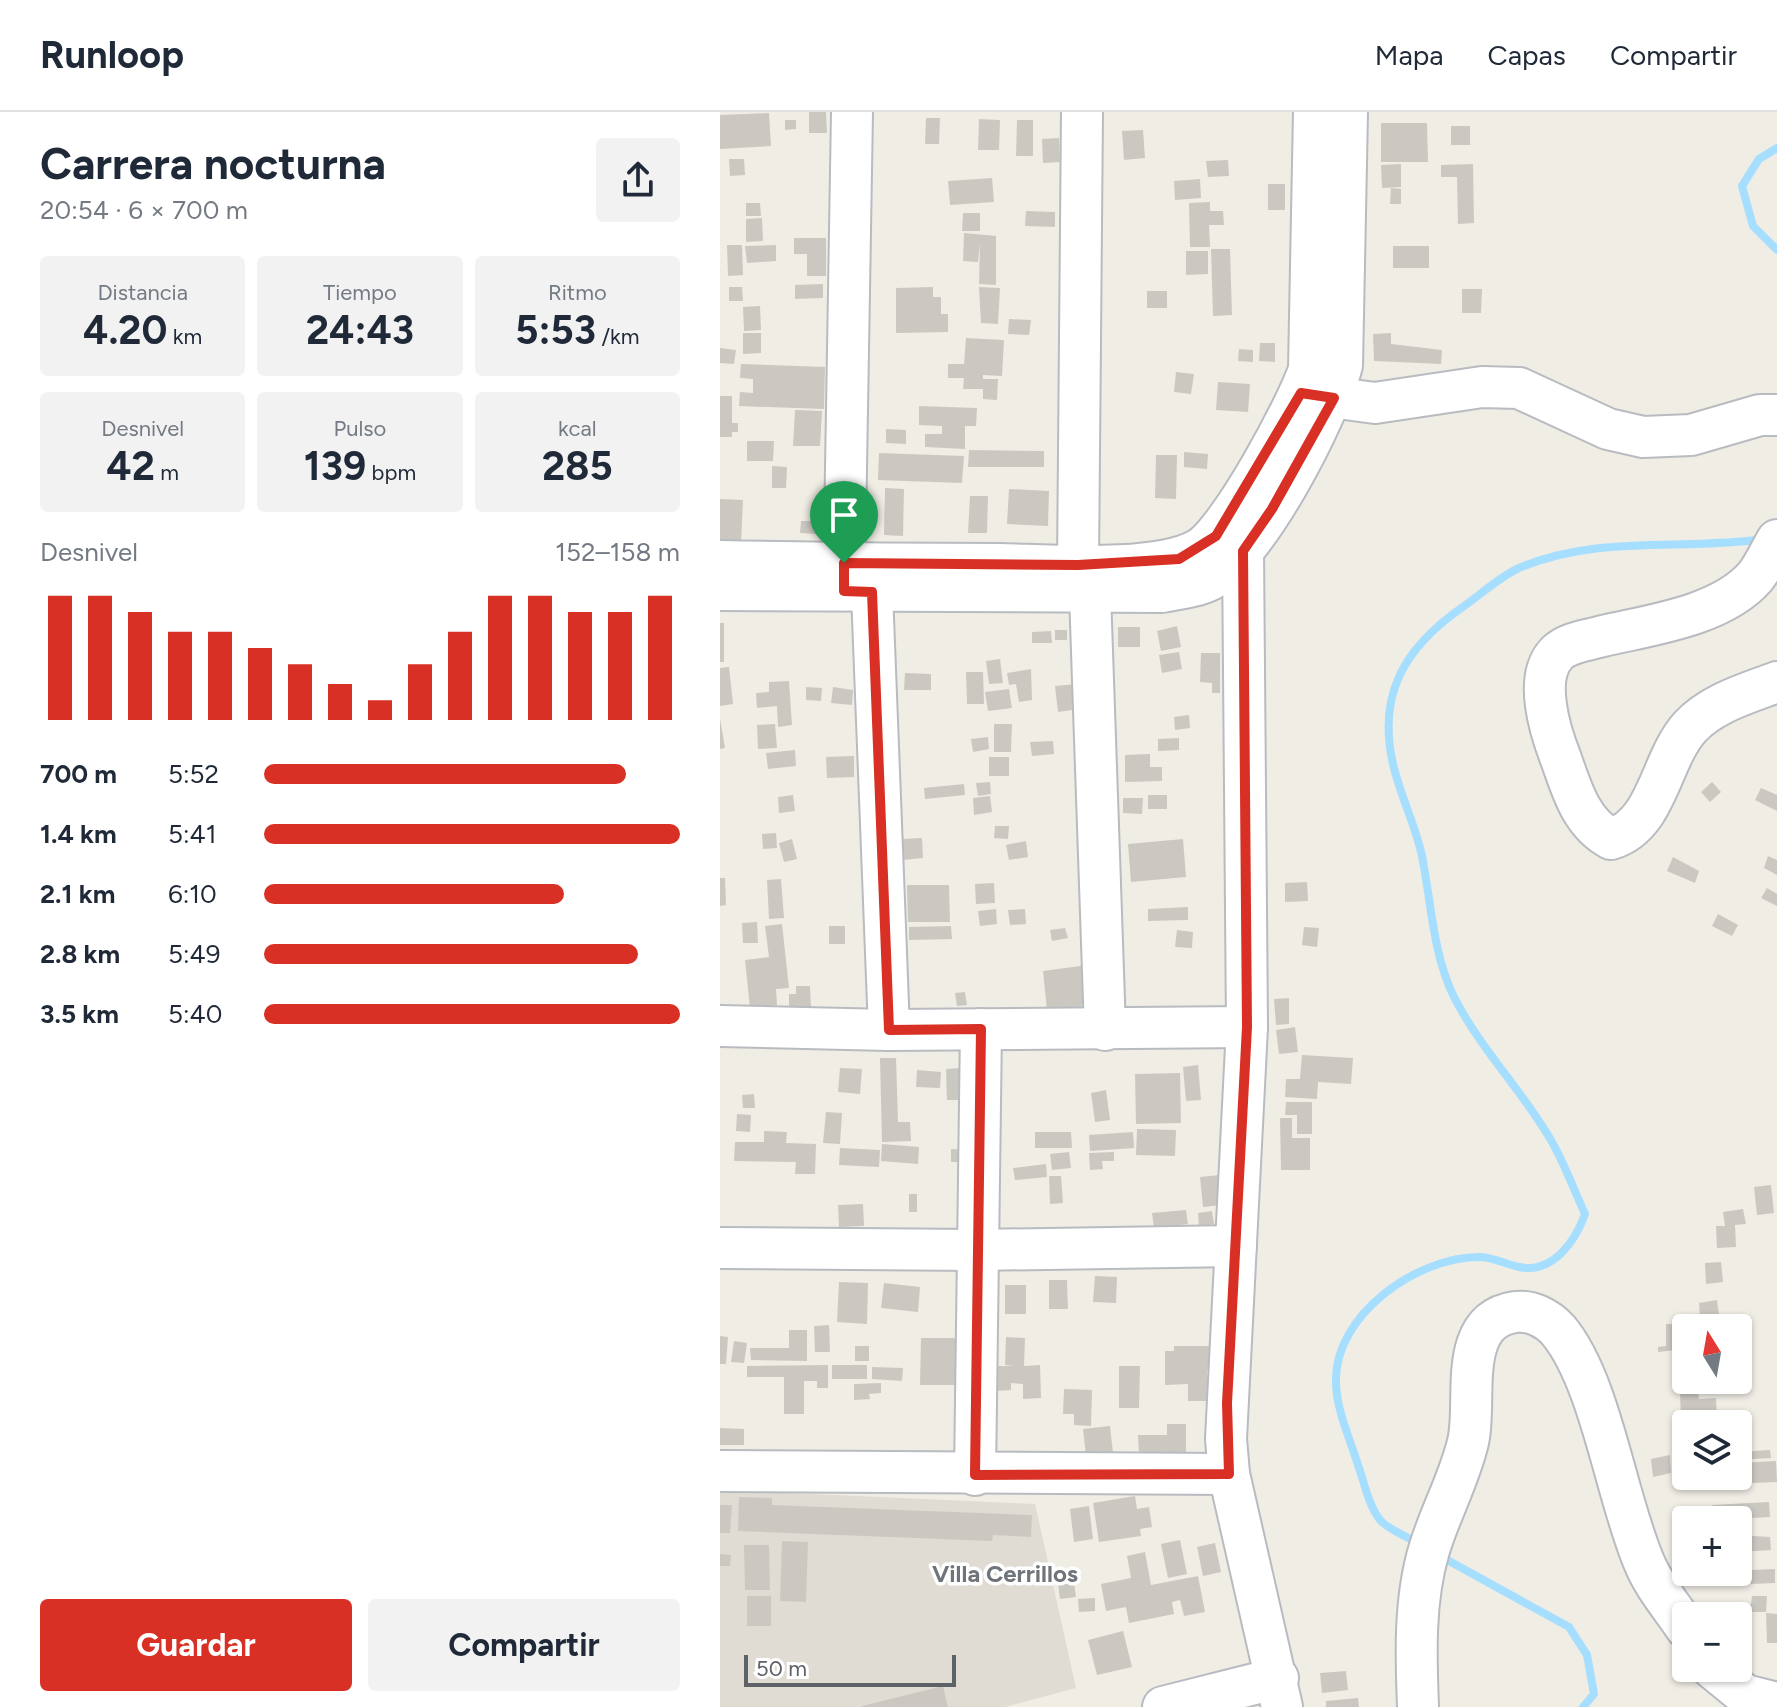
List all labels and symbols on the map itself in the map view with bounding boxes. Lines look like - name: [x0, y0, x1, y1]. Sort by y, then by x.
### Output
- pin: [810, 481, 878, 563]
- north arrow: [1672, 1314, 1752, 1394]
- district label: Villa Cerrillos: [932, 1559, 1078, 1588]
- scale bar: [744, 1651, 956, 1687]

